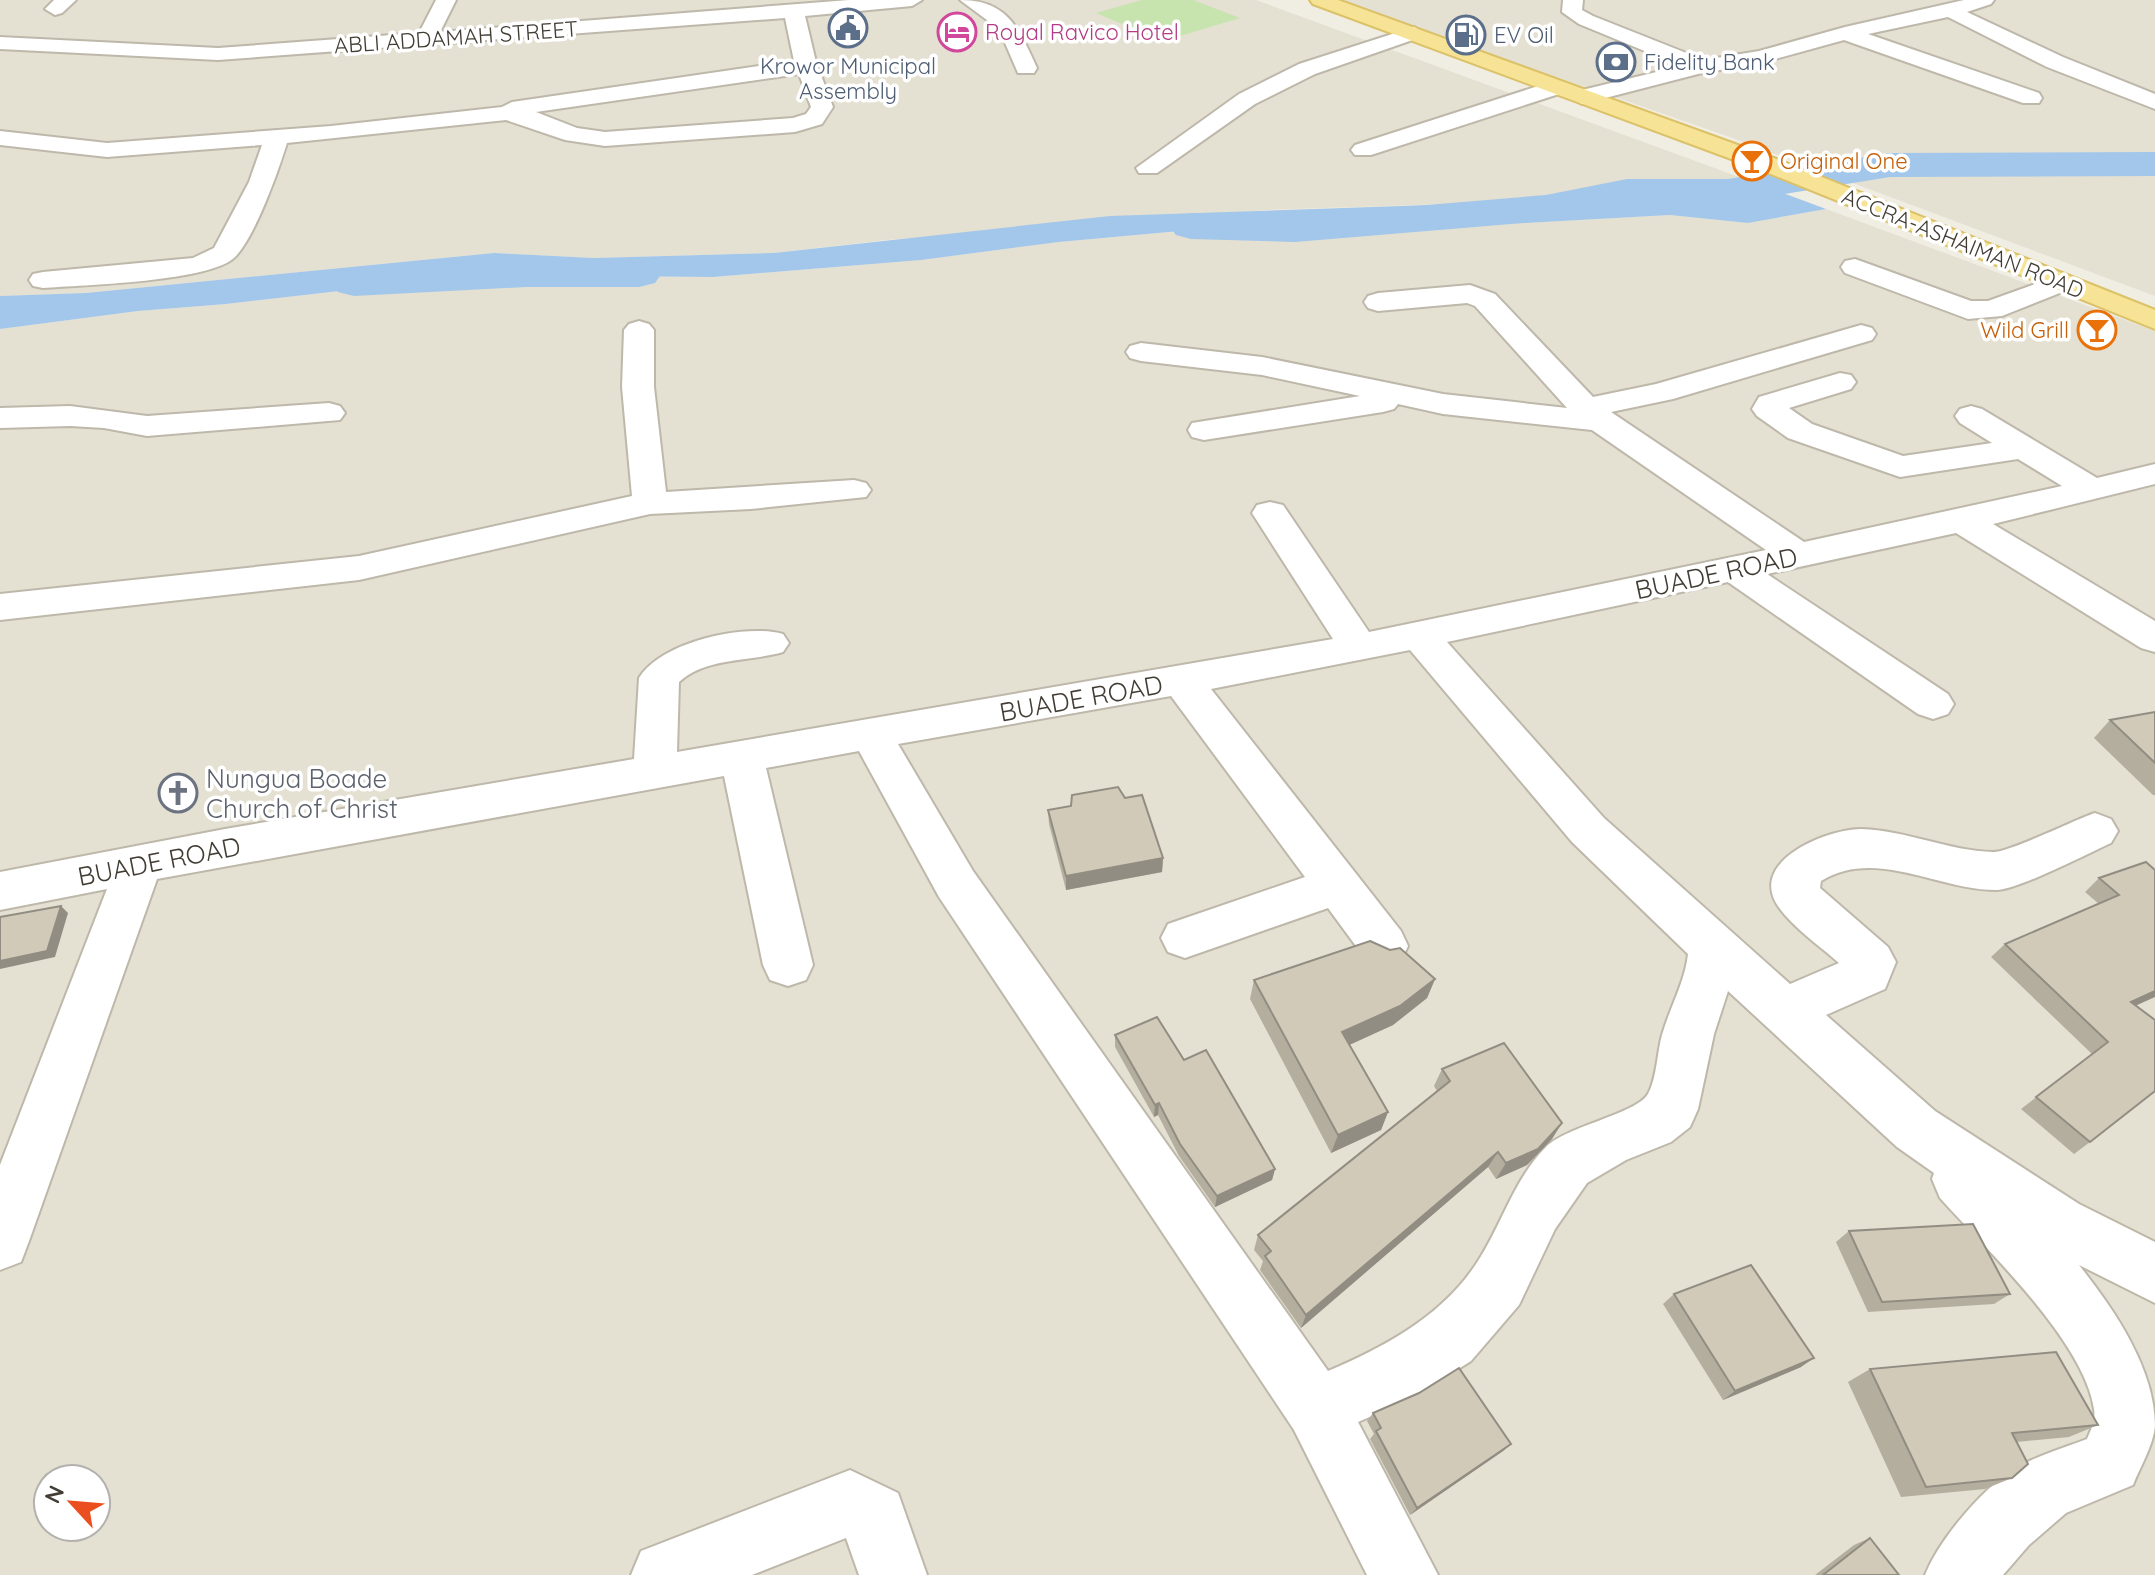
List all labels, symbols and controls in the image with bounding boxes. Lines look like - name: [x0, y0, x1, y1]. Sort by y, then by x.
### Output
- public building icon: Krowor Municipal Assembly: [827, 7, 869, 49]
- hotel icon: Royal Ravico Hotel: [936, 11, 978, 53]
- street label: ABLI ADDAMAH STREET: [333, 14, 579, 60]
- fuel station icon: EV Oil: [1445, 14, 1487, 56]
- place label: Royal Ravico Hotel: [985, 18, 1179, 46]
- place label: EV Oil: [1494, 21, 1554, 49]
- bank icon: Fidelity Bank: [1595, 41, 1637, 83]
- place label: Fidelity Bank: [1644, 48, 1775, 76]
- place label: Krowor Municipal Assembly: [760, 52, 936, 105]
- bar icon: Original One: [1731, 140, 1773, 182]
- place label: Original One: [1780, 147, 1908, 175]
- street label: ACCRA-ASHAIMAN ROAD: [1838, 182, 2088, 304]
- bar icon: Wild Grill: [2076, 309, 2118, 351]
- place label: Wild Grill: [1980, 316, 2069, 344]
- street label: BUADE ROAD: [1632, 540, 1800, 606]
- street label: BUADE ROAD: [997, 667, 1165, 729]
- place label: Nungua Boade Church of Christ: [206, 762, 398, 825]
- church icon: Nungua Boade Church of Christ: [157, 772, 199, 814]
- street label: BUADE ROAD: [75, 829, 243, 893]
- north arrow: [32, 1463, 112, 1543]
- text: N: [38, 1481, 70, 1508]

